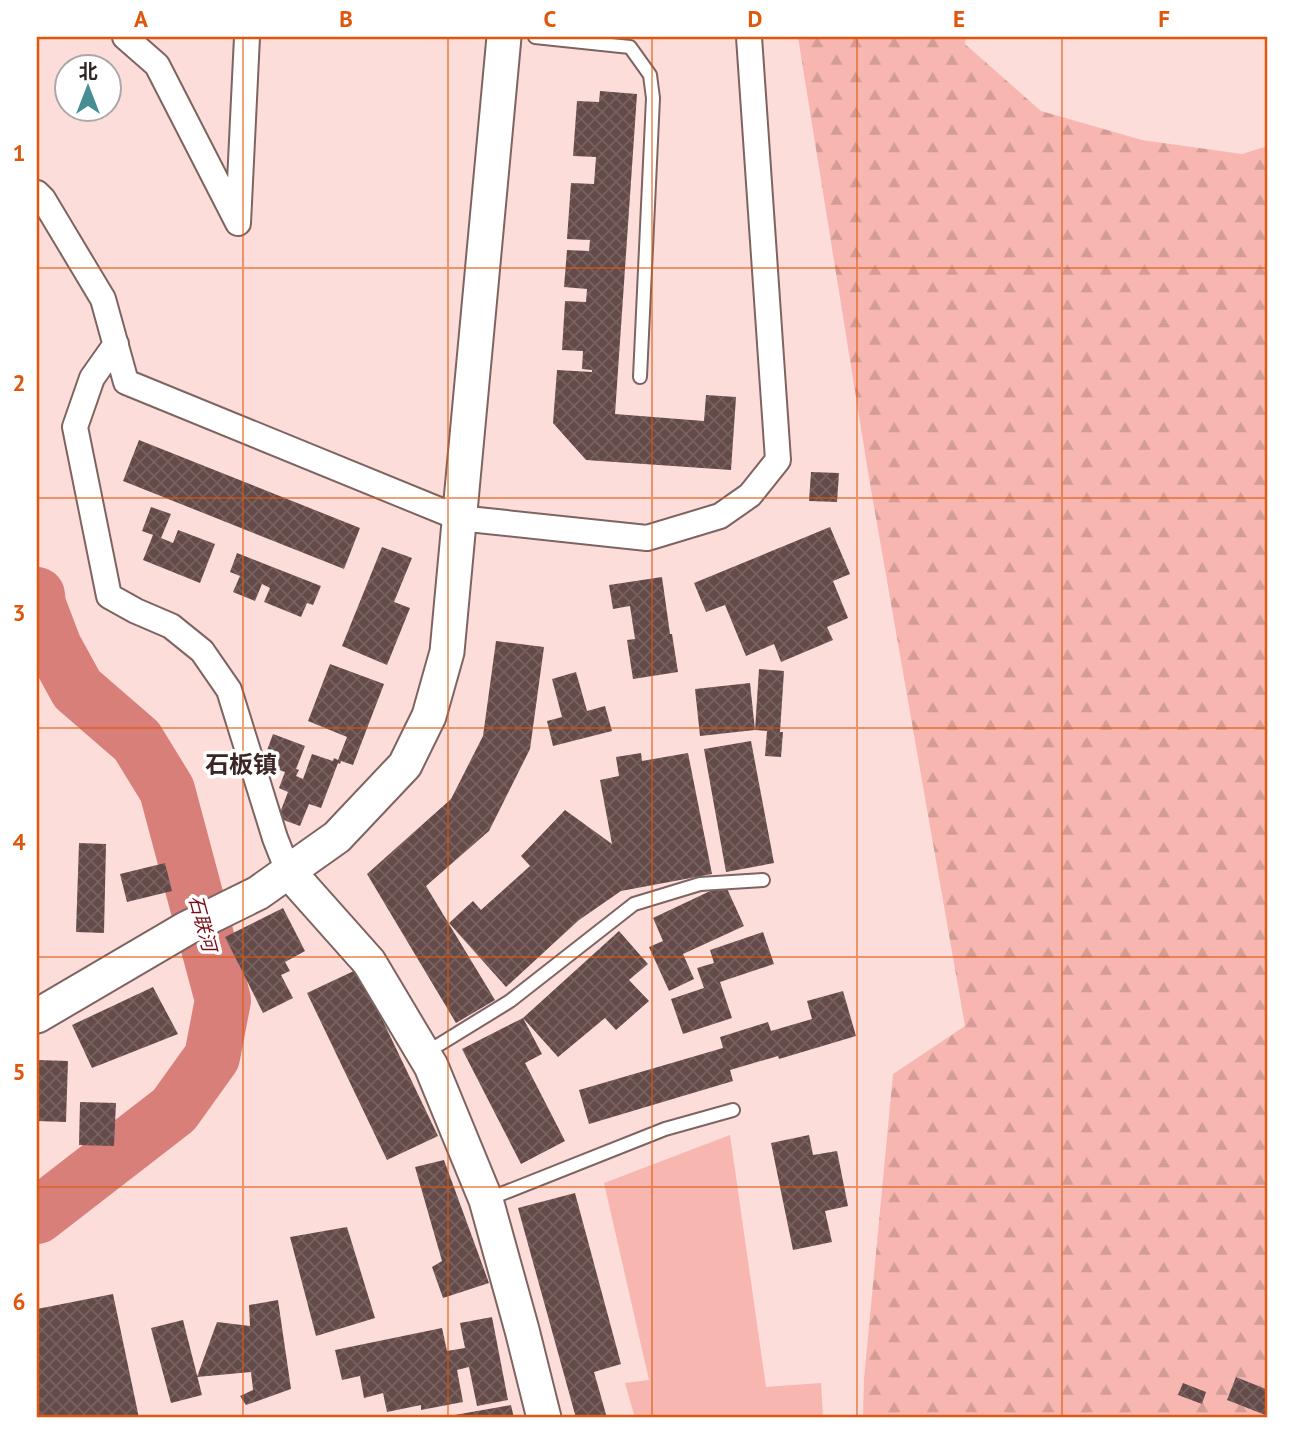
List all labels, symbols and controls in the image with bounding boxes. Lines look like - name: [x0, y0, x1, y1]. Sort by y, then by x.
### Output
- text: A: [134, 4, 148, 33]
- text: B: [339, 4, 353, 33]
- text: C: [544, 4, 557, 33]
- text: D: [748, 4, 762, 33]
- text: E: [953, 4, 965, 33]
- text: F: [1158, 4, 1170, 33]
- north arrow: [52, 52, 122, 122]
- text: 北: [78, 59, 98, 83]
- text: 1: [12, 138, 26, 167]
- text: 2: [12, 368, 26, 397]
- text: 3: [12, 598, 26, 627]
- district label: 石板镇: [205, 749, 277, 780]
- text: 4: [12, 827, 26, 856]
- water label: 石联河: [184, 892, 223, 957]
- text: 5: [12, 1057, 26, 1086]
- text: 6: [12, 1287, 26, 1316]

